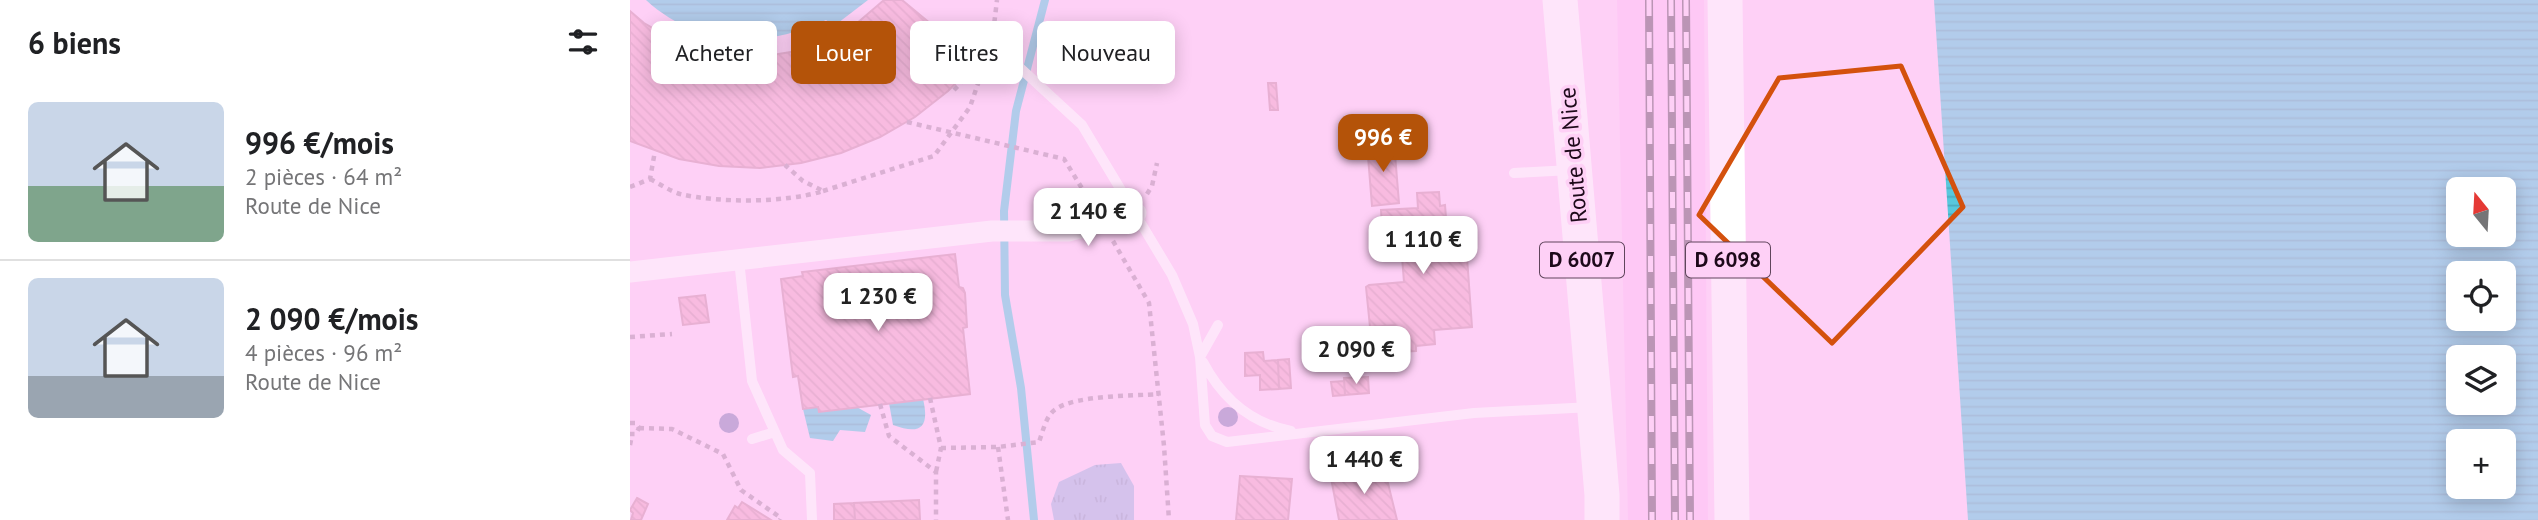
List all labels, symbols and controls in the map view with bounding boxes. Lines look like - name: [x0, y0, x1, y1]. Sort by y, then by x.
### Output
- chip: Acheter: [651, 21, 777, 84]
- chip: Louer: [791, 21, 896, 84]
- chip: Filtres: [910, 21, 1023, 84]
- chip: Nouveau: [1037, 21, 1175, 84]
- text: 6 biens: [28, 23, 121, 62]
- icon: filters: [564, 23, 602, 61]
- street label: Route de Nice: [1552, 86, 1593, 224]
- pin: 996 €: [1334, 114, 1432, 174]
- text: 996 €: [1354, 122, 1412, 151]
- text: 996 €/mois: [245, 123, 394, 162]
- icon: home: [84, 130, 168, 214]
- text: 2 pièces · 64 m²: [245, 162, 402, 191]
- north arrow: [2446, 177, 2516, 247]
- map controls: [2446, 177, 2516, 499]
- pin: 2 140 €: [1023, 188, 1153, 248]
- text: Route de Nice: [245, 191, 381, 220]
- text: 2 140 €: [1050, 196, 1126, 225]
- pin: 1 110 €: [1358, 216, 1488, 276]
- text: 1 110 €: [1385, 224, 1461, 253]
- road number: D 6007: [1540, 243, 1624, 278]
- road number: D 6098: [1686, 243, 1770, 278]
- button: locate: [2446, 261, 2516, 331]
- pin: 1 230 €: [813, 274, 943, 333]
- text: 1 230 €: [840, 281, 916, 310]
- text: 2 090 €/mois: [245, 299, 418, 338]
- icon: home: [84, 306, 168, 390]
- pin: 2 090 €: [1291, 326, 1421, 386]
- text: 2 090 €: [1318, 334, 1394, 363]
- text: 4 pièces · 96 m²: [245, 338, 402, 367]
- button: layers: [2446, 345, 2516, 415]
- text: Route de Nice: [245, 367, 381, 396]
- button: +: [2446, 429, 2516, 499]
- pin: 1 440 €: [1299, 436, 1429, 496]
- text: 1 440 €: [1326, 444, 1402, 473]

